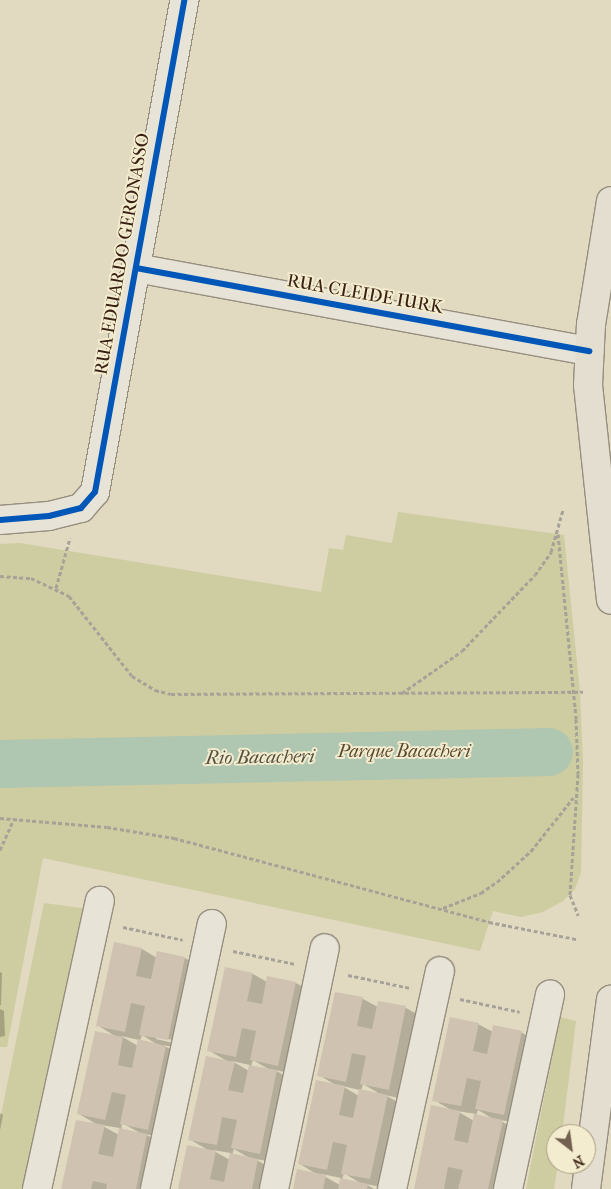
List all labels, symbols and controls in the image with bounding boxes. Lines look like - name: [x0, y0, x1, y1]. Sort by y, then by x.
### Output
- street label: RUA EDUARDO GERONASSO: [91, 131, 155, 377]
- street label: RUA CLEIDE IURK: [285, 271, 445, 319]
- park label: Parque Bacacheri: [338, 741, 470, 763]
- water label: Rio Bacacheri: [205, 746, 315, 770]
- north arrow: [546, 1124, 596, 1174]
- text: N: [569, 1152, 587, 1172]

